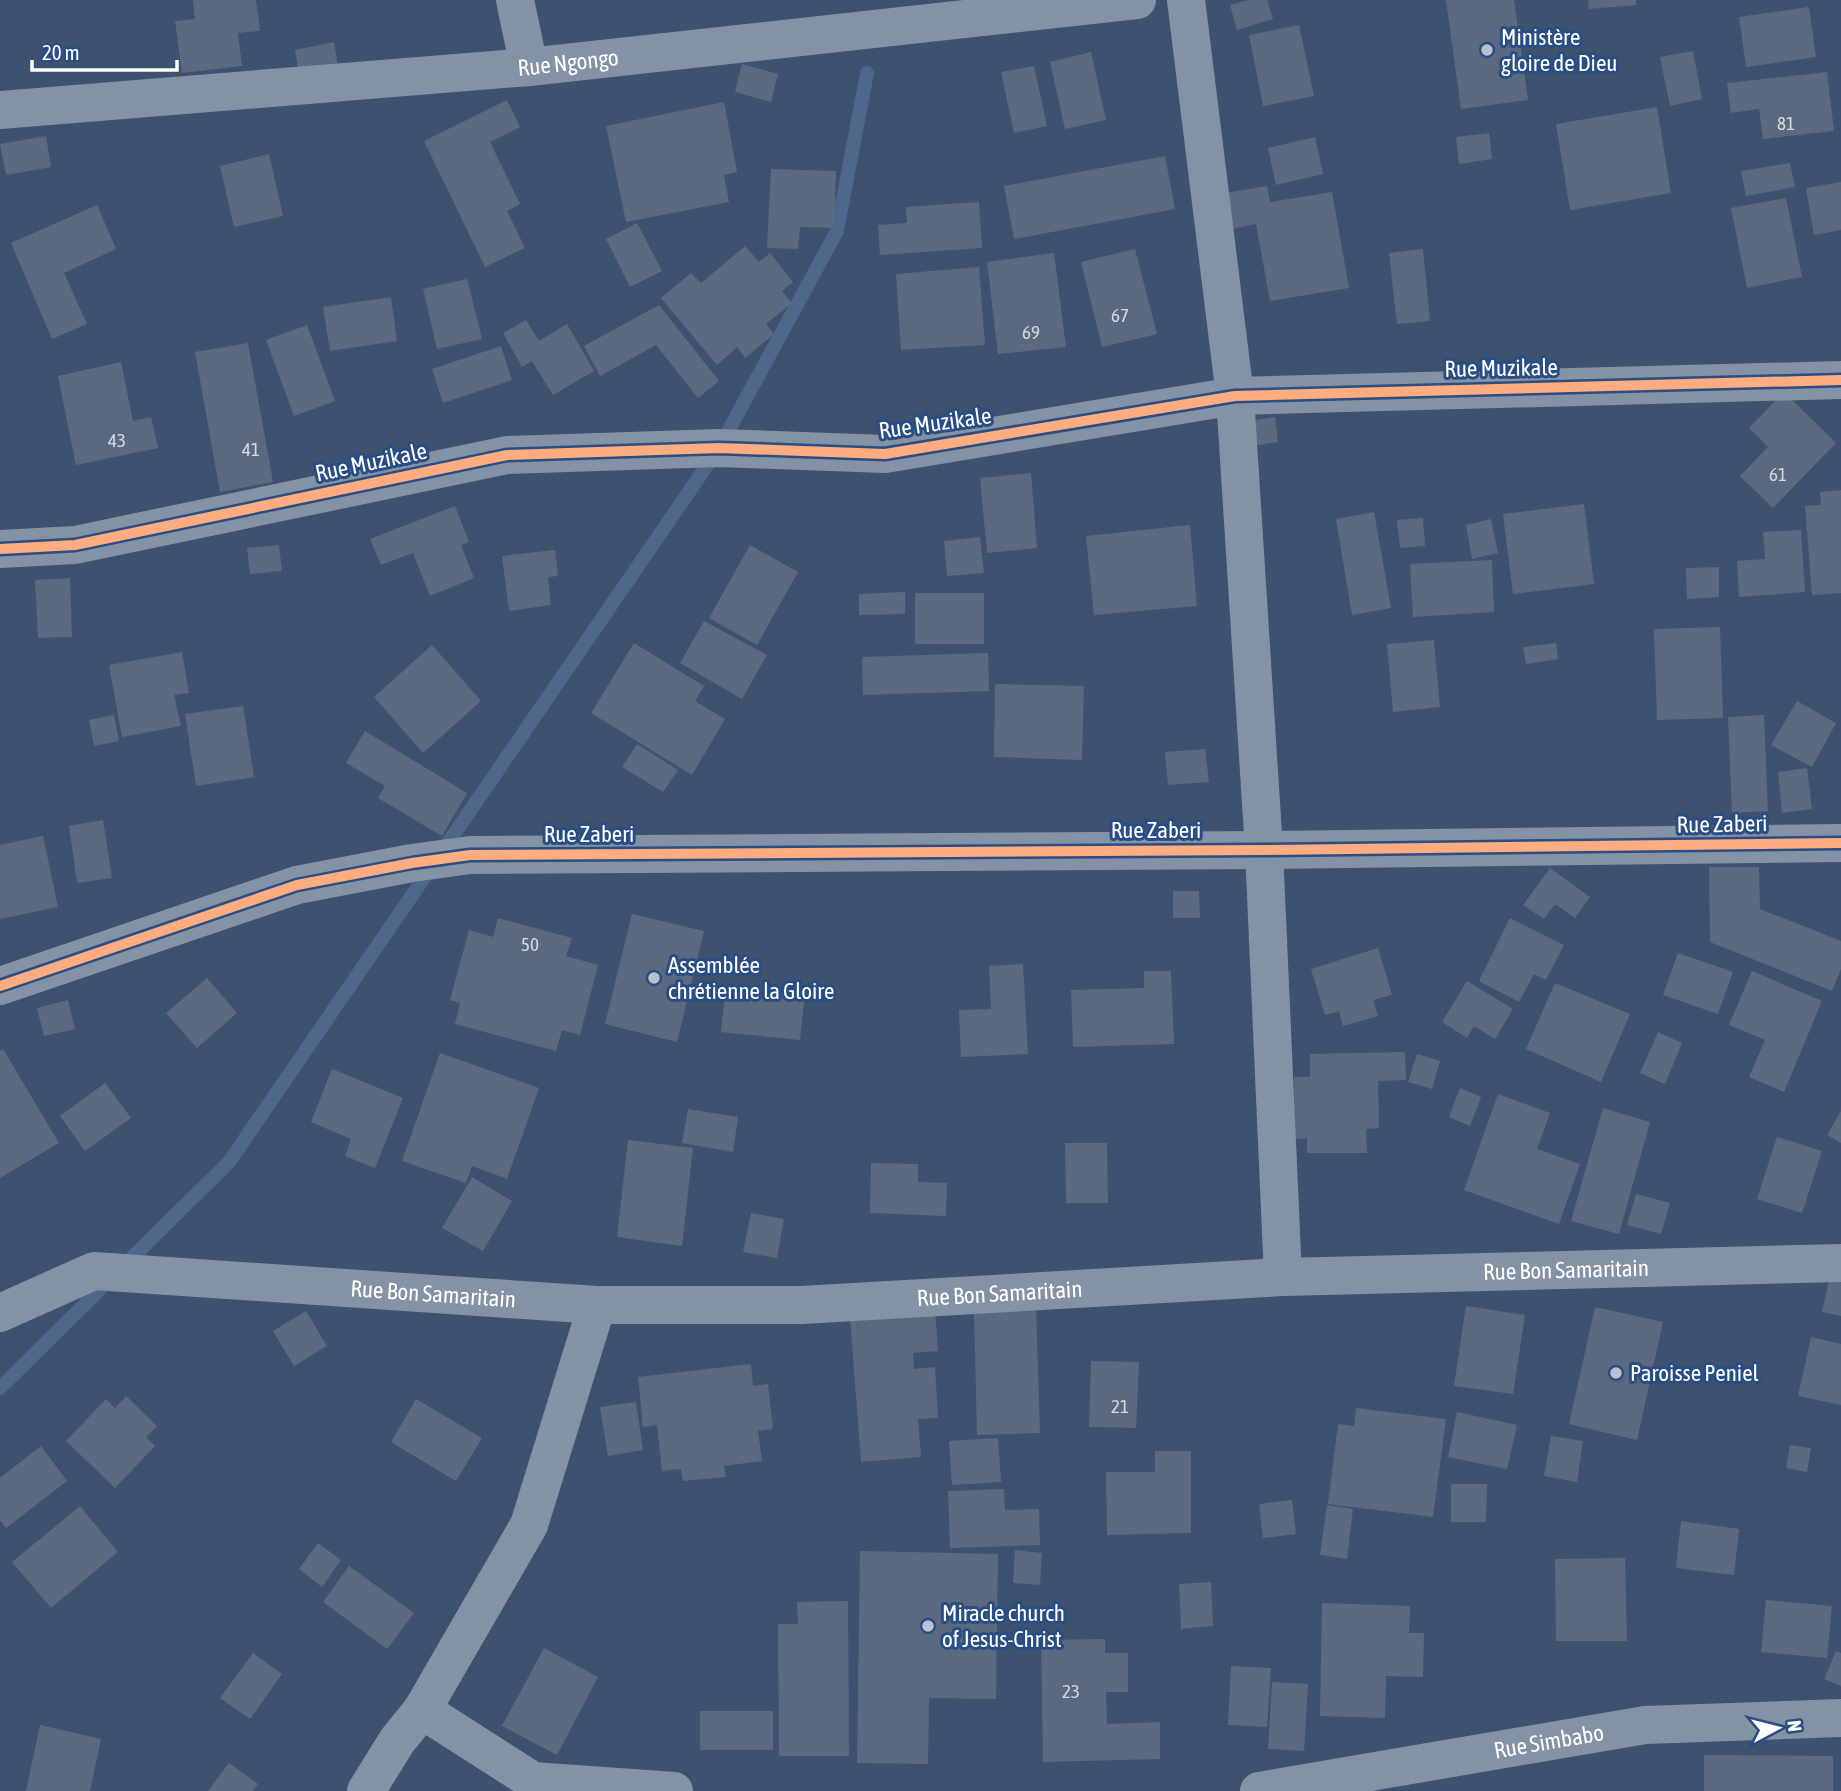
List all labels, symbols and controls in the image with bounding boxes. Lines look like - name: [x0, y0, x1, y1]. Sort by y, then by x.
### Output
- place label: Ministère gloire de Dieu: [1501, 24, 1617, 76]
- scale bar: [32, 28, 177, 72]
- text: 20 m: [42, 40, 80, 64]
- marker: Ministère gloire de Dieu: [1479, 42, 1495, 58]
- street label: Rue Ngongo: [517, 44, 620, 81]
- house number: 81: [1777, 112, 1795, 134]
- house number: 67: [1111, 304, 1129, 326]
- house number: 69: [1022, 321, 1040, 343]
- street label: Rue Muzikale: [1444, 354, 1558, 382]
- street label: Rue Muzikale: [877, 402, 993, 444]
- house number: 43: [108, 429, 126, 451]
- street label: Rue Muzikale: [313, 437, 429, 487]
- house number: 41: [242, 438, 260, 460]
- house number: 61: [1769, 463, 1787, 485]
- street label: Rue Zaberi: [1676, 810, 1768, 838]
- street label: Rue Zaberi: [1111, 817, 1201, 843]
- street label: Rue Zaberi: [544, 821, 634, 847]
- house number: 50: [521, 933, 539, 955]
- place label: Assemblée chrétienne la Gloire: [668, 952, 834, 1004]
- marker: Assemblée chrétienne la Gloire: [646, 970, 662, 986]
- street label: Rue Bon Samaritain: [1483, 1255, 1649, 1285]
- street label: Rue Bon Samaritain: [350, 1275, 517, 1312]
- street label: Rue Bon Samaritain: [916, 1276, 1083, 1311]
- place label: Paroisse Peniel: [1630, 1360, 1759, 1386]
- marker: Paroisse Peniel: [1608, 1365, 1624, 1381]
- house number: 21: [1111, 1395, 1129, 1417]
- place label: Miracle church of Jesus-Christ: [942, 1600, 1065, 1652]
- marker: Miracle church of Jesus-Christ: [920, 1618, 936, 1634]
- house number: 23: [1062, 1680, 1080, 1702]
- north arrow: [1743, 1693, 1813, 1763]
- street label: Rue Simbabo: [1492, 1719, 1606, 1764]
- text: N: [1783, 1719, 1806, 1733]

